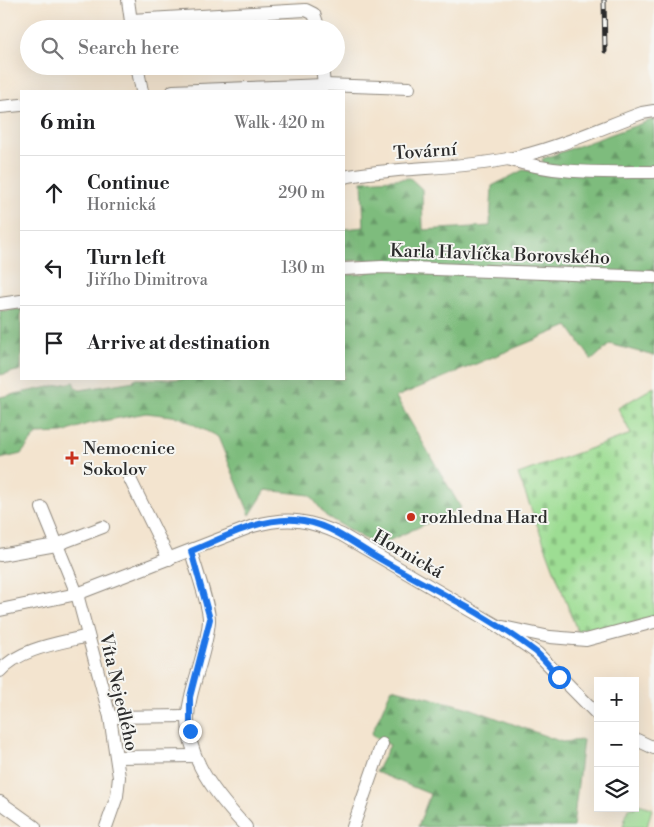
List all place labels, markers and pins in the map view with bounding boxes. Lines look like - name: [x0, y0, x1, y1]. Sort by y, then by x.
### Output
- place label: Nemocnice Sokolov: [83, 437, 175, 481]
- marker: Nemocnice Sokolov: [65, 451, 79, 465]
- place label: rozhledna Hard: [421, 506, 548, 529]
- marker: rozhledna Hard: [405, 511, 417, 523]

